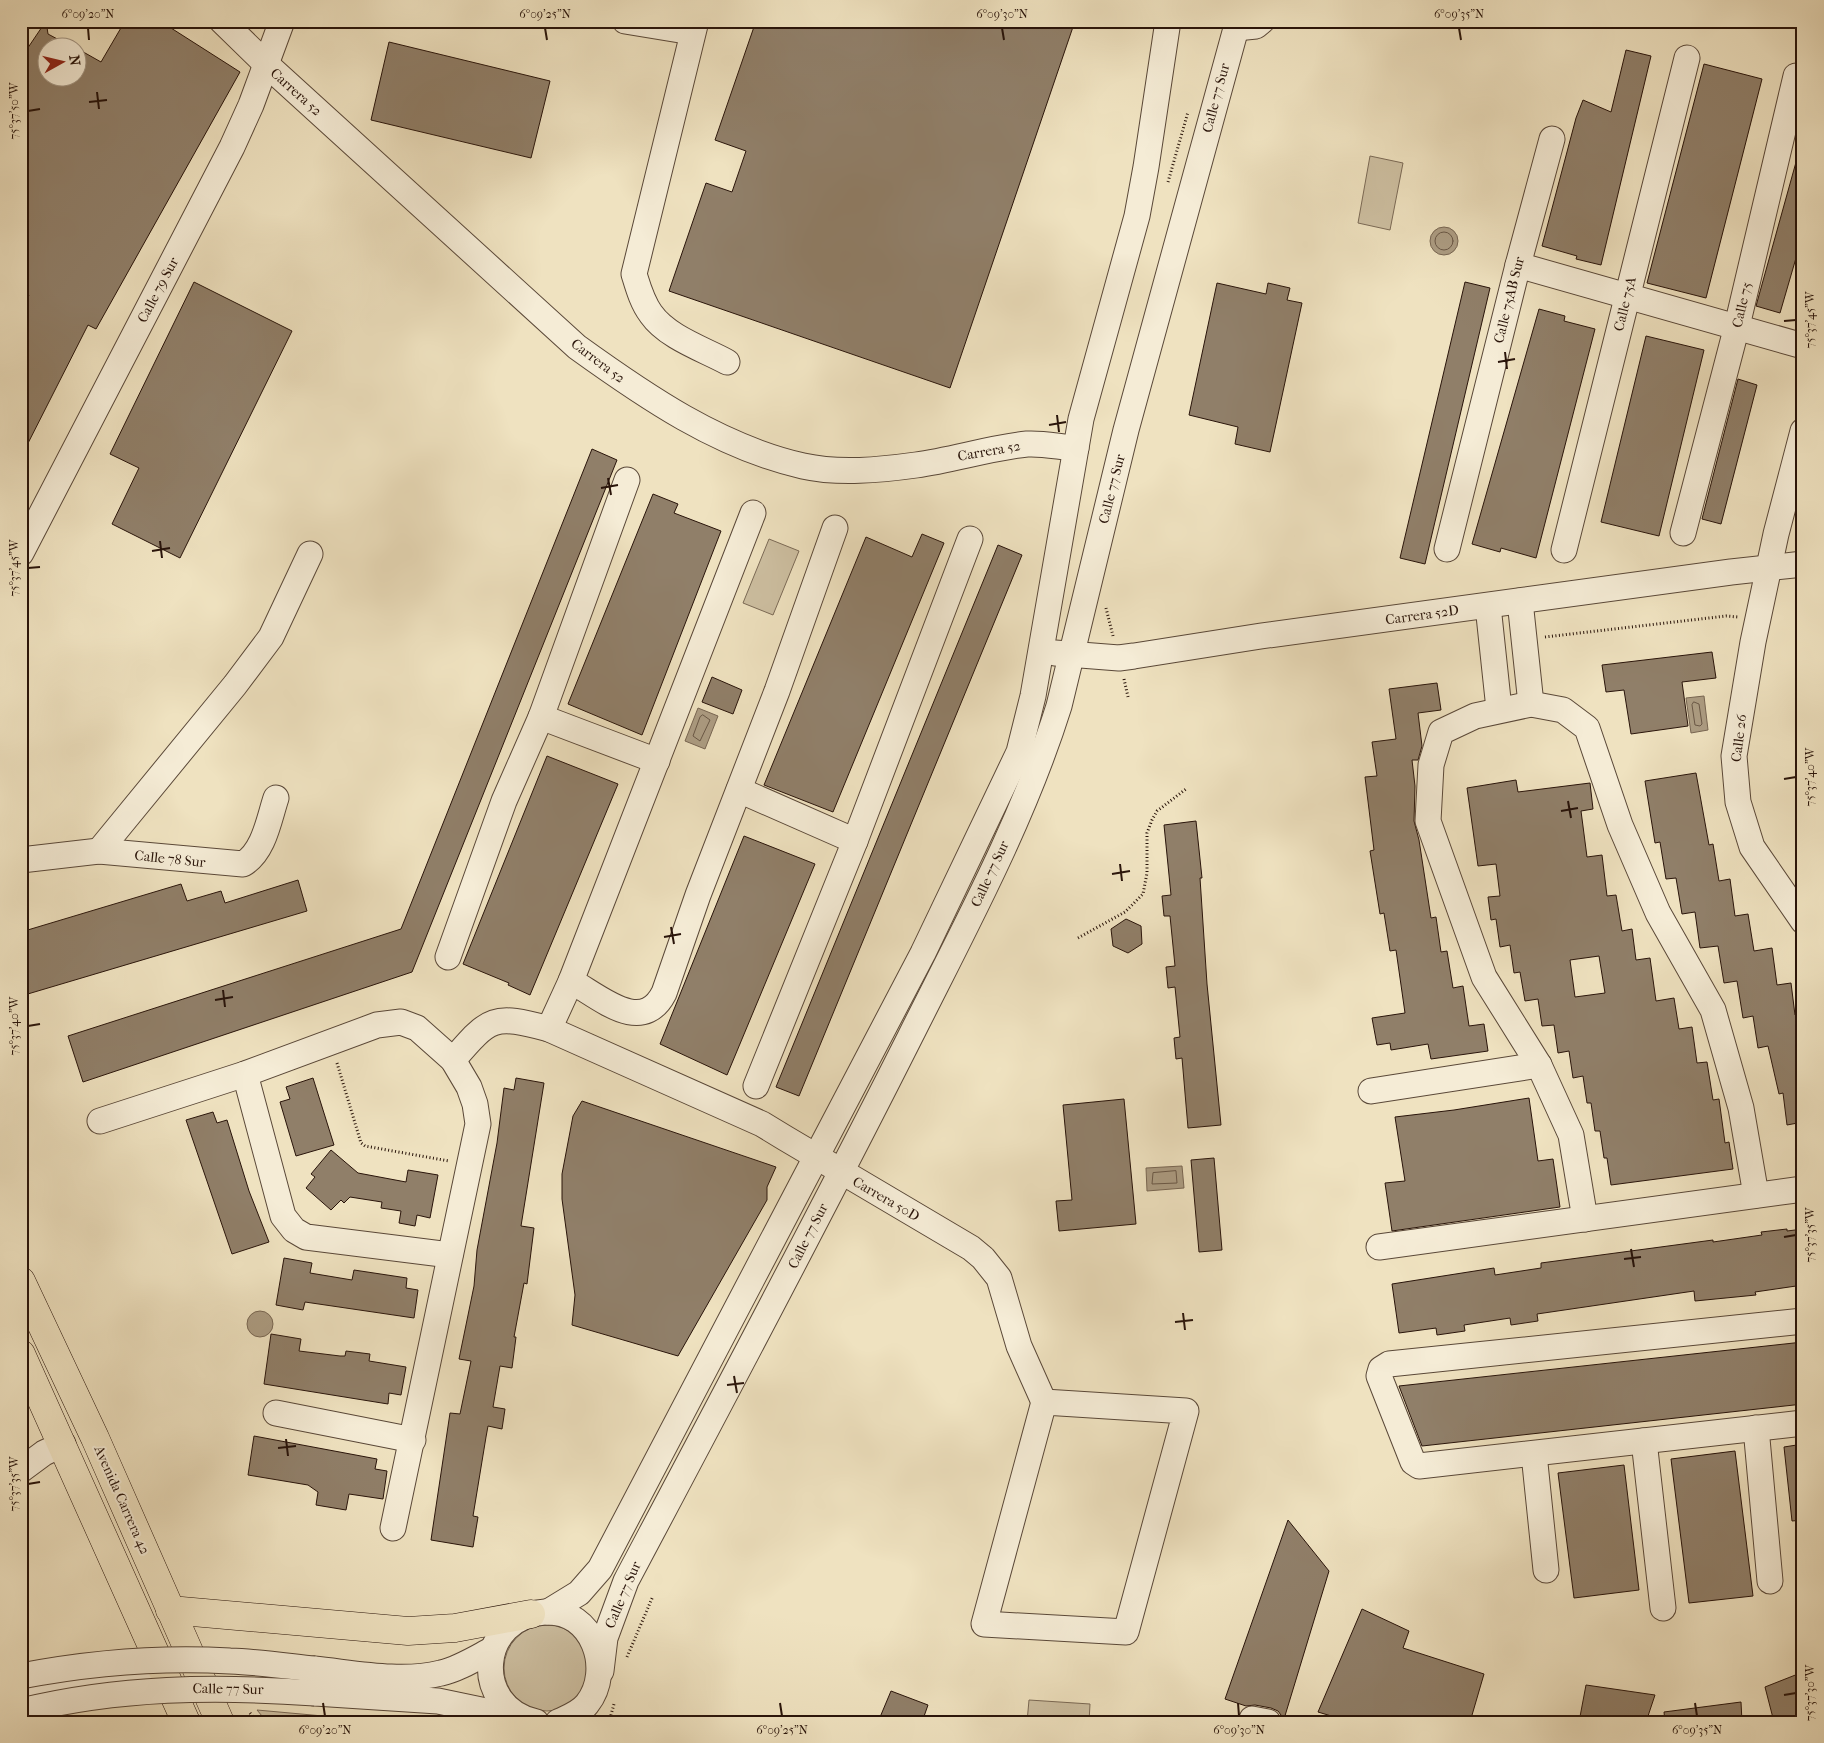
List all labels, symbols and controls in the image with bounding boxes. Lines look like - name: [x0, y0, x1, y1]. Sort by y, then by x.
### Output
- text: 6°09'20"N: [62, 7, 114, 21]
- text: 6°09'25"N: [519, 7, 571, 21]
- text: 6°09'30"N: [976, 7, 1028, 21]
- text: 6°09'35"N: [1434, 7, 1484, 21]
- north arrow: [38, 38, 88, 88]
- text: N: [65, 54, 84, 67]
- street label: Calle 77 Sur: [1199, 61, 1233, 135]
- street label: Carrera 52: [267, 64, 325, 120]
- text: 75°37'50"W: [7, 81, 21, 139]
- street label: Calle 79 Sur: [134, 254, 182, 326]
- street label: Calle 75AB Sur: [1490, 255, 1528, 345]
- street label: Calle 75A: [1610, 274, 1640, 333]
- street label: Calle 75: [1729, 281, 1755, 329]
- text: 75°37'45"W: [1803, 290, 1817, 349]
- street label: Carrera 52: [568, 335, 628, 387]
- street label: Carrera 52: [956, 437, 1022, 465]
- street label: Calle 77 Sur: [1095, 452, 1129, 526]
- text: 75°37'45"W: [7, 538, 21, 597]
- street label: Carrera 52D: [1384, 601, 1460, 629]
- street label: Calle 26: [1728, 713, 1750, 763]
- text: 75°37'40"W: [1803, 746, 1817, 806]
- street label: Calle 77 Sur: [967, 838, 1013, 910]
- street label: Calle 78 Sur: [134, 847, 206, 871]
- text: 75°37'40"W: [7, 995, 21, 1055]
- street label: Carrera 50D: [849, 1173, 923, 1225]
- street label: Calle 77 Sur: [784, 1200, 832, 1272]
- text: 75°37'35"W: [1803, 1206, 1817, 1263]
- street label: Avenida Carrera 42: [90, 1442, 154, 1557]
- text: 75°37'35"W: [7, 1455, 21, 1512]
- street label: Calle 77 Sur: [601, 1559, 645, 1631]
- text: 75°37'30"W: [1803, 1663, 1817, 1721]
- street label: Calle 77 Sur: [192, 1680, 264, 1698]
- text: 6°09'20"N: [299, 1723, 351, 1737]
- text: 6°09'25"N: [756, 1723, 808, 1737]
- text: 6°09'30"N: [1213, 1723, 1265, 1737]
- text: 6°09'35"N: [1672, 1723, 1722, 1737]

